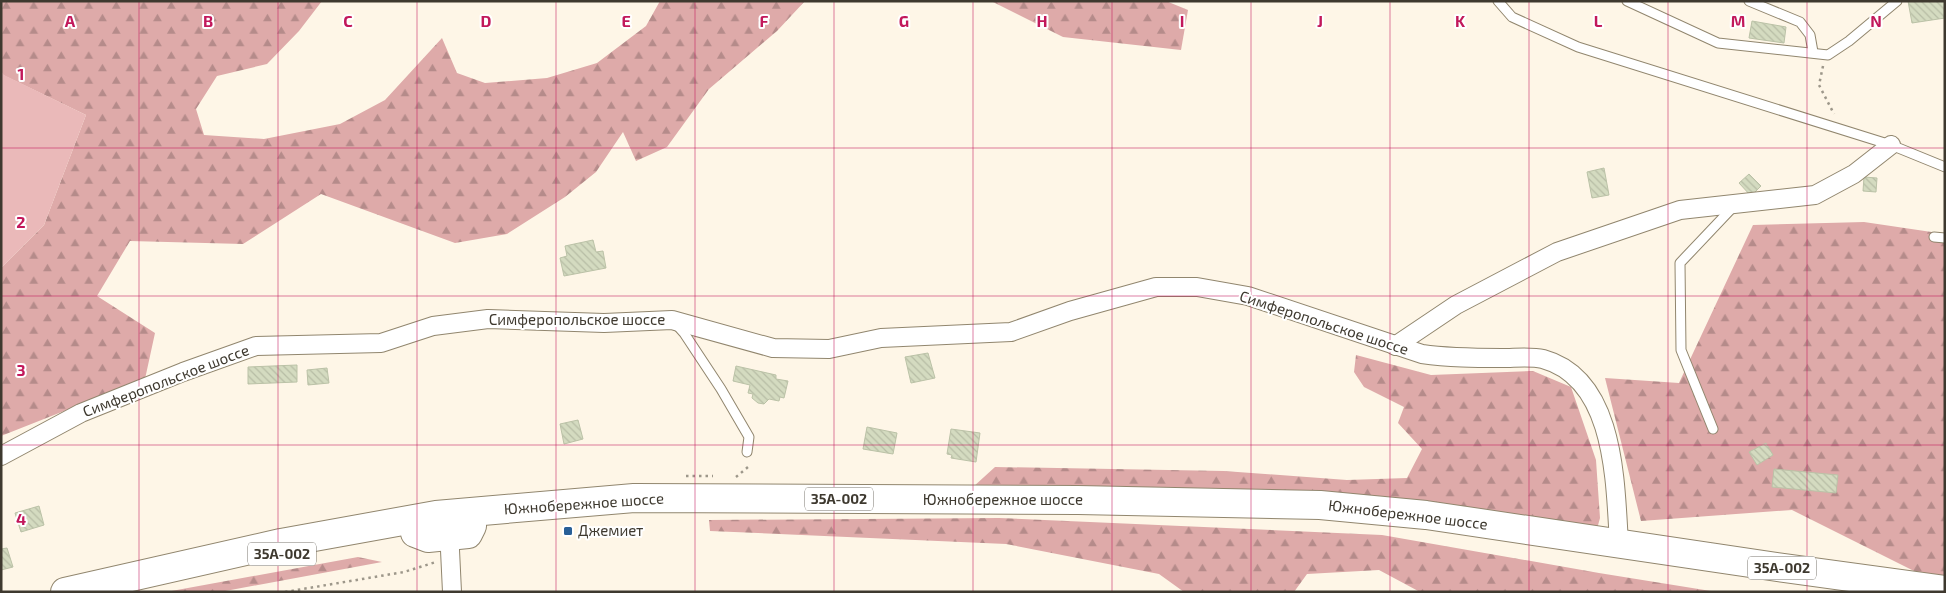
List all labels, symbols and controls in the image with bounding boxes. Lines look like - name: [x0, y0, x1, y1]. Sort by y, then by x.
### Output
- text: A: [65, 11, 76, 30]
- text: B: [203, 11, 213, 30]
- text: C: [343, 11, 353, 30]
- text: D: [481, 11, 492, 30]
- text: E: [621, 11, 631, 30]
- text: F: [760, 11, 769, 30]
- text: G: [899, 11, 909, 30]
- text: H: [1036, 11, 1048, 30]
- text: I: [1180, 11, 1184, 30]
- text: J: [1317, 11, 1323, 30]
- text: K: [1455, 11, 1466, 30]
- text: L: [1594, 11, 1603, 30]
- text: M: [1731, 11, 1745, 30]
- text: N: [1870, 11, 1882, 30]
- text: 1: [18, 64, 24, 83]
- text: 2: [16, 212, 26, 231]
- street label: Симферопольское шоссе: [1238, 286, 1411, 358]
- street label: Симферопольское шоссе: [489, 310, 665, 328]
- street label: Симферопольское шоссе: [80, 340, 251, 420]
- text: 3: [16, 360, 26, 379]
- street label: Южнобережное шоссе: [503, 488, 665, 518]
- road number: 35А-002: [805, 488, 873, 510]
- street label: Южнобережное шоссе: [923, 490, 1083, 508]
- street label: Южнобережное шоссе: [1327, 495, 1489, 533]
- text: 4: [16, 509, 26, 528]
- place label: Джемиет: [578, 521, 643, 539]
- marker: Джемиет: [562, 525, 574, 537]
- road number: 35А-002: [248, 542, 316, 566]
- road number: 35А-002: [1748, 556, 1816, 580]

